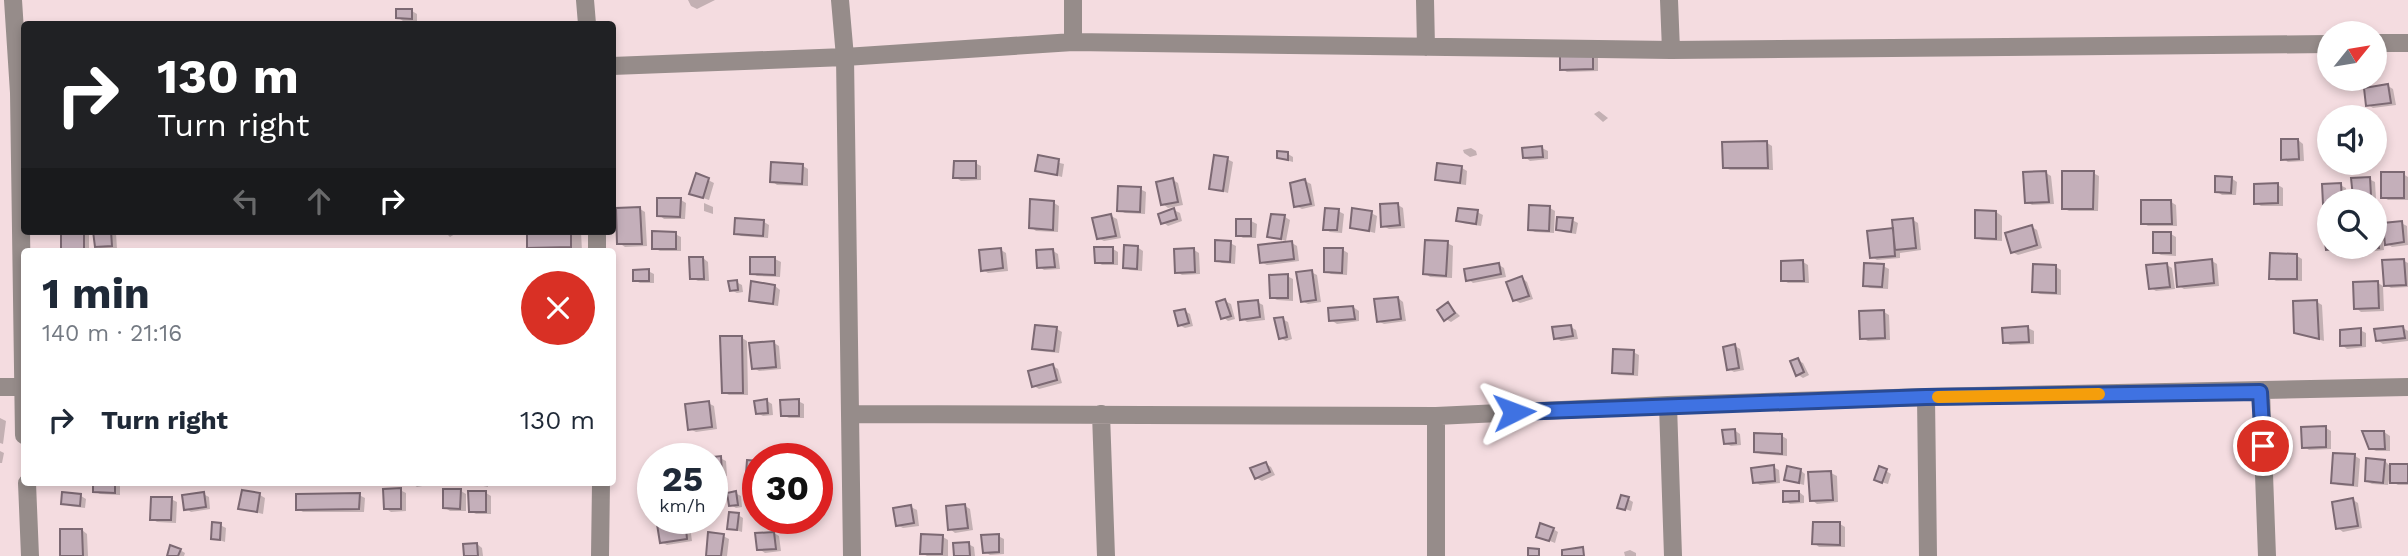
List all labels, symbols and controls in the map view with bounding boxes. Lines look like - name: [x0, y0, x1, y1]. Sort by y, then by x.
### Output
- north arrow: [2317, 21, 2387, 91]
- map controls: [2317, 21, 2387, 259]
- text: 130 m: [157, 47, 299, 105]
- icon: right: [42, 49, 133, 140]
- button: sound: [2317, 105, 2387, 175]
- text: Turn right: [157, 106, 309, 144]
- icon: left: [227, 182, 265, 220]
- icon: ahead: [300, 182, 338, 220]
- icon: right: [373, 182, 411, 220]
- button: search: [2317, 189, 2387, 259]
- text: 1 min: [42, 269, 150, 318]
- button: close: [521, 271, 595, 345]
- text: 140 m · 21:16: [42, 320, 182, 347]
- position arrow: [1477, 375, 1551, 449]
- icon: right: [42, 401, 80, 439]
- text: Turn right: [101, 405, 228, 435]
- text: 130 m: [520, 405, 595, 435]
- pin: [2233, 416, 2293, 476]
- icon: arrive: [2244, 427, 2282, 465]
- speed limit sign: 30: [742, 443, 833, 534]
- text: 25: [662, 458, 703, 500]
- text: km/h: [659, 495, 706, 516]

